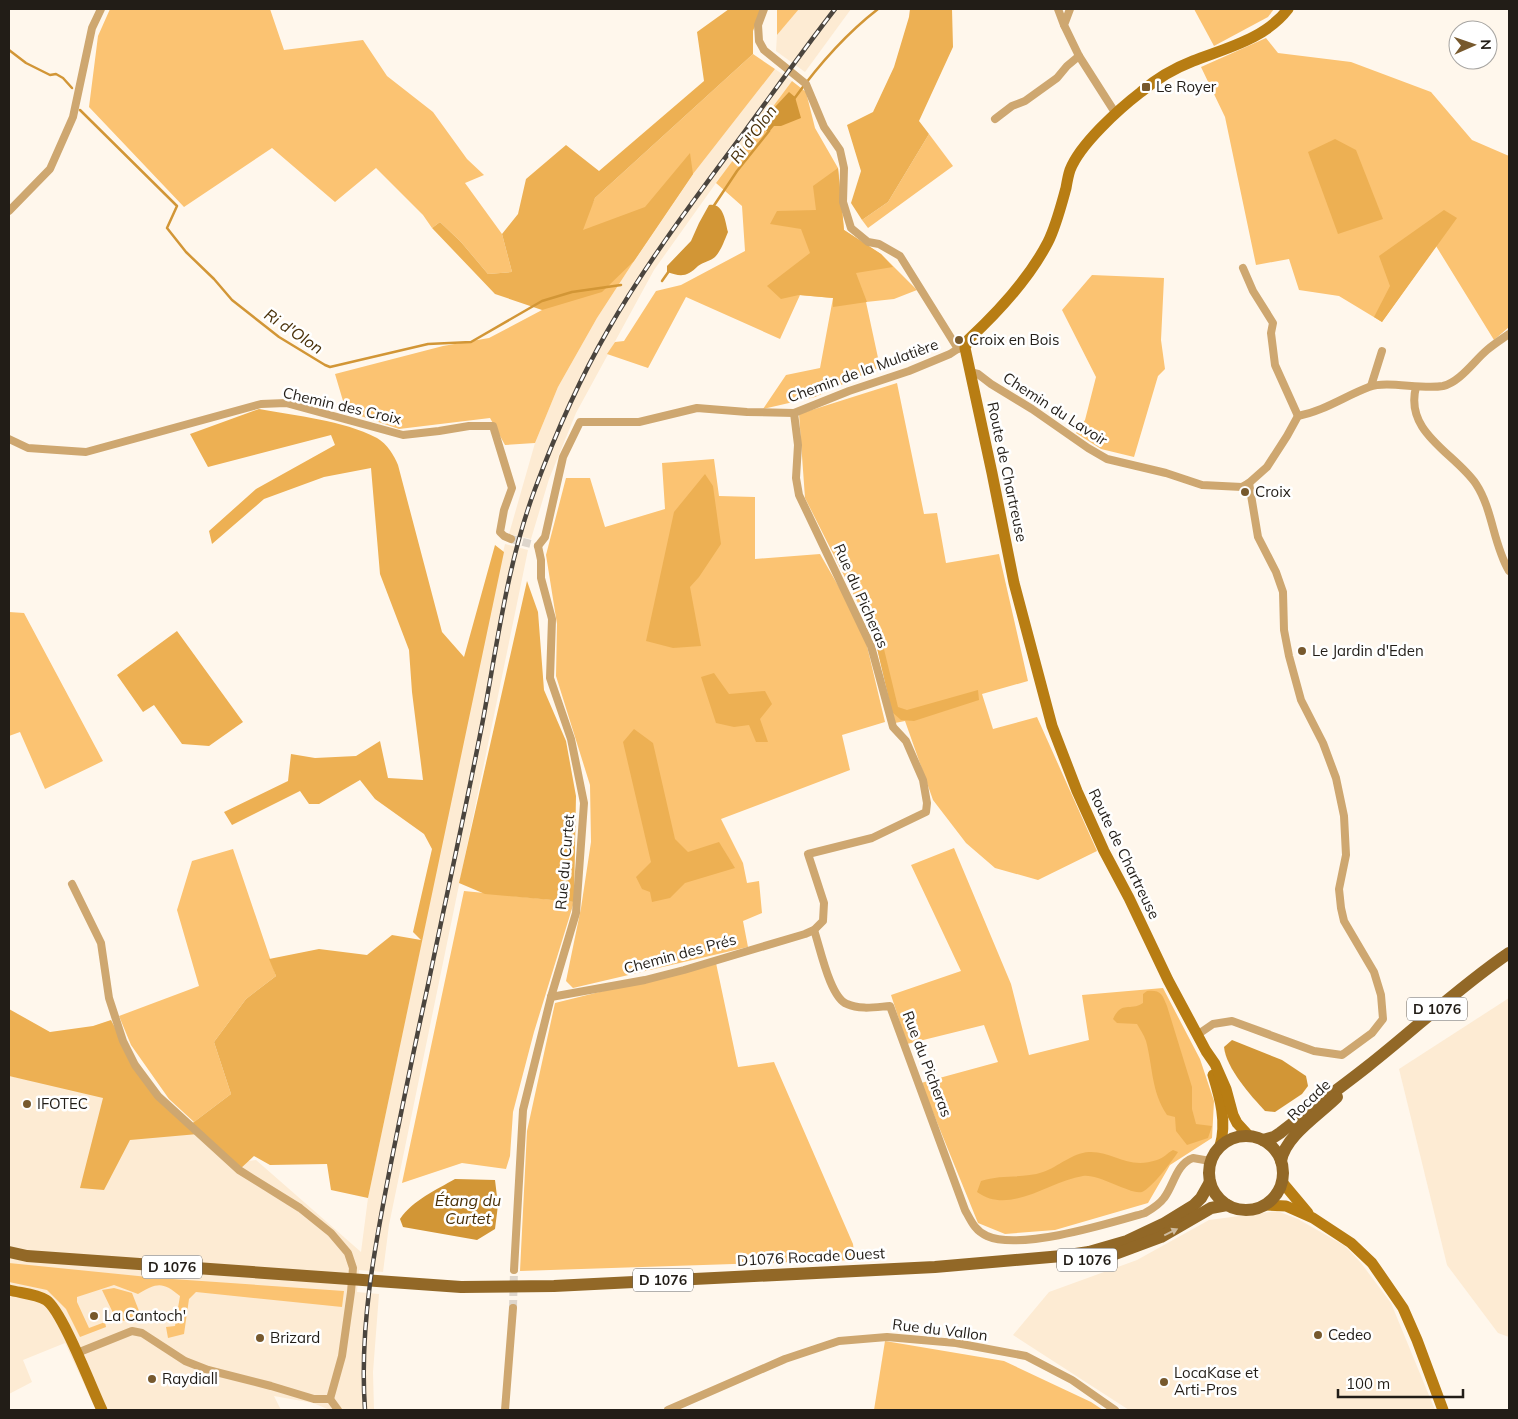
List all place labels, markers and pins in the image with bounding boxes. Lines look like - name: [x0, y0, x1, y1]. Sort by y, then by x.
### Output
- place label: Le Royer: [1156, 77, 1217, 96]
- marker: Le Royer: [1140, 81, 1152, 93]
- place label: Croix en Bois: [969, 330, 1059, 349]
- marker: Croix en Bois: [953, 334, 965, 346]
- place label: Croix: [1255, 482, 1291, 501]
- marker: Croix: [1239, 486, 1251, 498]
- place label: Le Jardin d'Eden: [1312, 641, 1424, 660]
- marker: Le Jardin d'Eden: [1296, 645, 1308, 657]
- place label: IFOTEC: [37, 1094, 88, 1113]
- marker: IFOTEC: [21, 1098, 33, 1110]
- place label: La Cantoch': [104, 1306, 186, 1325]
- marker: La Cantoch': [88, 1310, 100, 1322]
- place label: Cedeo: [1328, 1325, 1372, 1344]
- place label: Brizard: [270, 1328, 320, 1347]
- marker: Cedeo: [1312, 1329, 1324, 1341]
- marker: Brizard: [254, 1332, 266, 1344]
- place label: LocaKase et Arti-Pros: [1174, 1363, 1258, 1399]
- place label: Raydiall: [162, 1369, 218, 1388]
- marker: Raydiall: [146, 1373, 158, 1385]
- marker: LocaKase et Arti-Pros: [1158, 1376, 1170, 1388]

